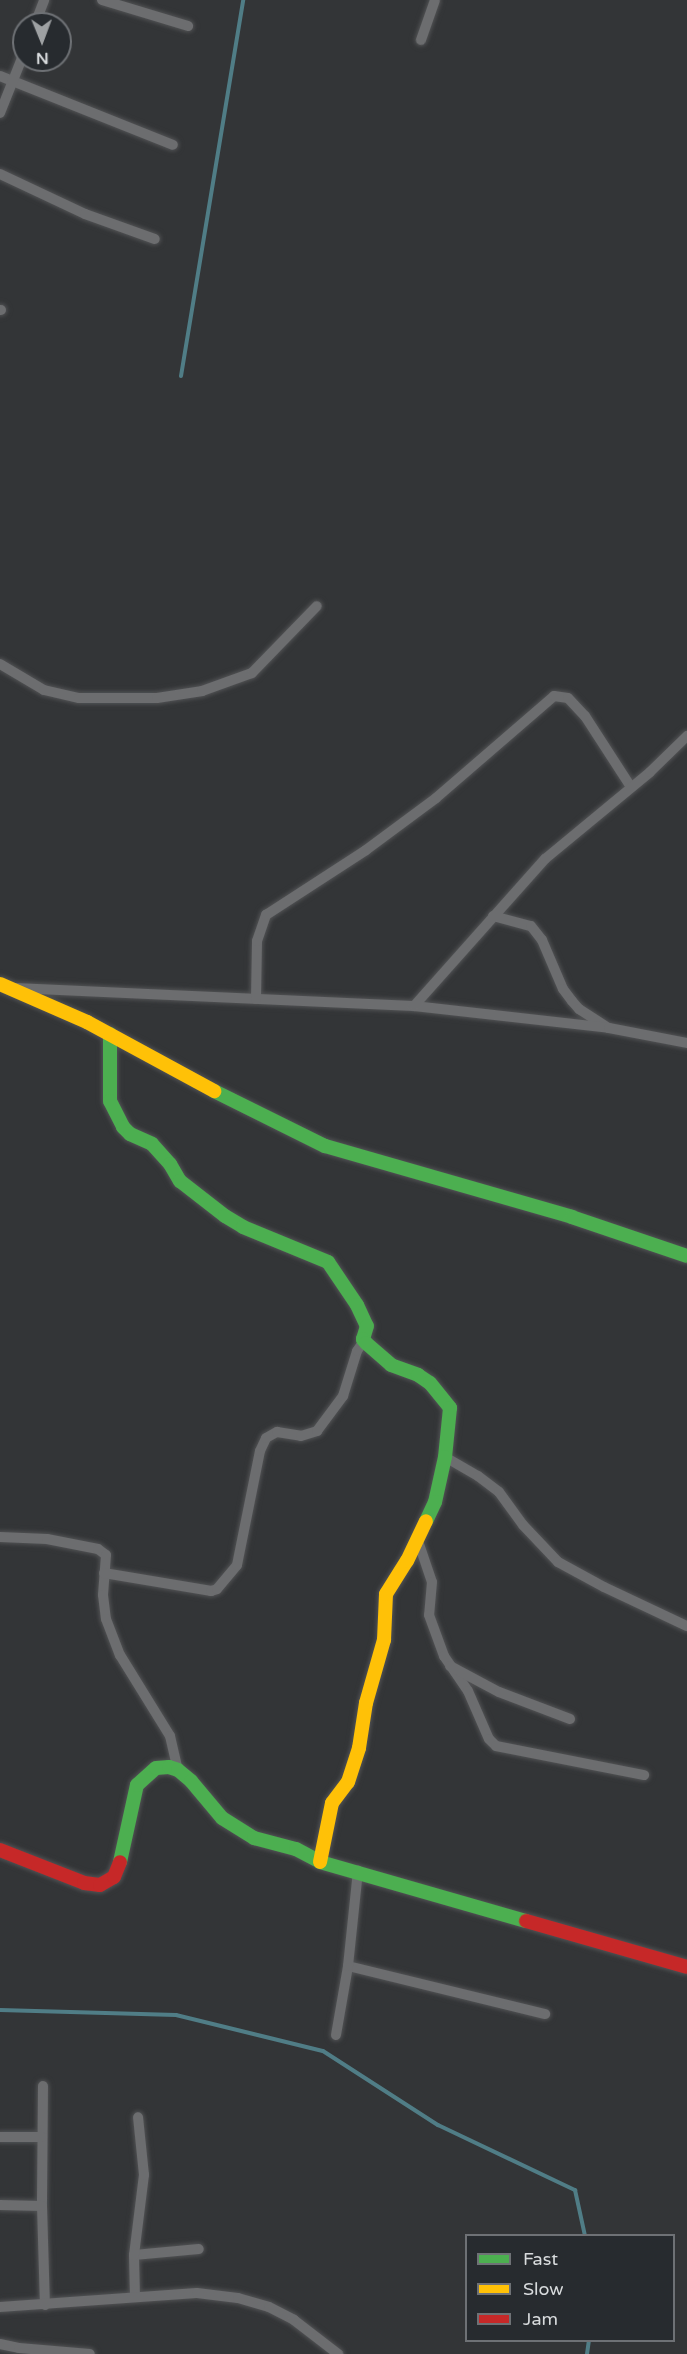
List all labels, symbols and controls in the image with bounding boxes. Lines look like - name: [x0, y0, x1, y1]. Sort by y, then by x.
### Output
- north arrow: [12, 12, 72, 72]
- text: N: [36, 48, 49, 68]
- legend: [465, 2234, 675, 2342]
- text: Fast: [523, 2248, 558, 2270]
- text: Slow: [523, 2278, 564, 2300]
- text: Jam: [523, 2308, 558, 2330]

